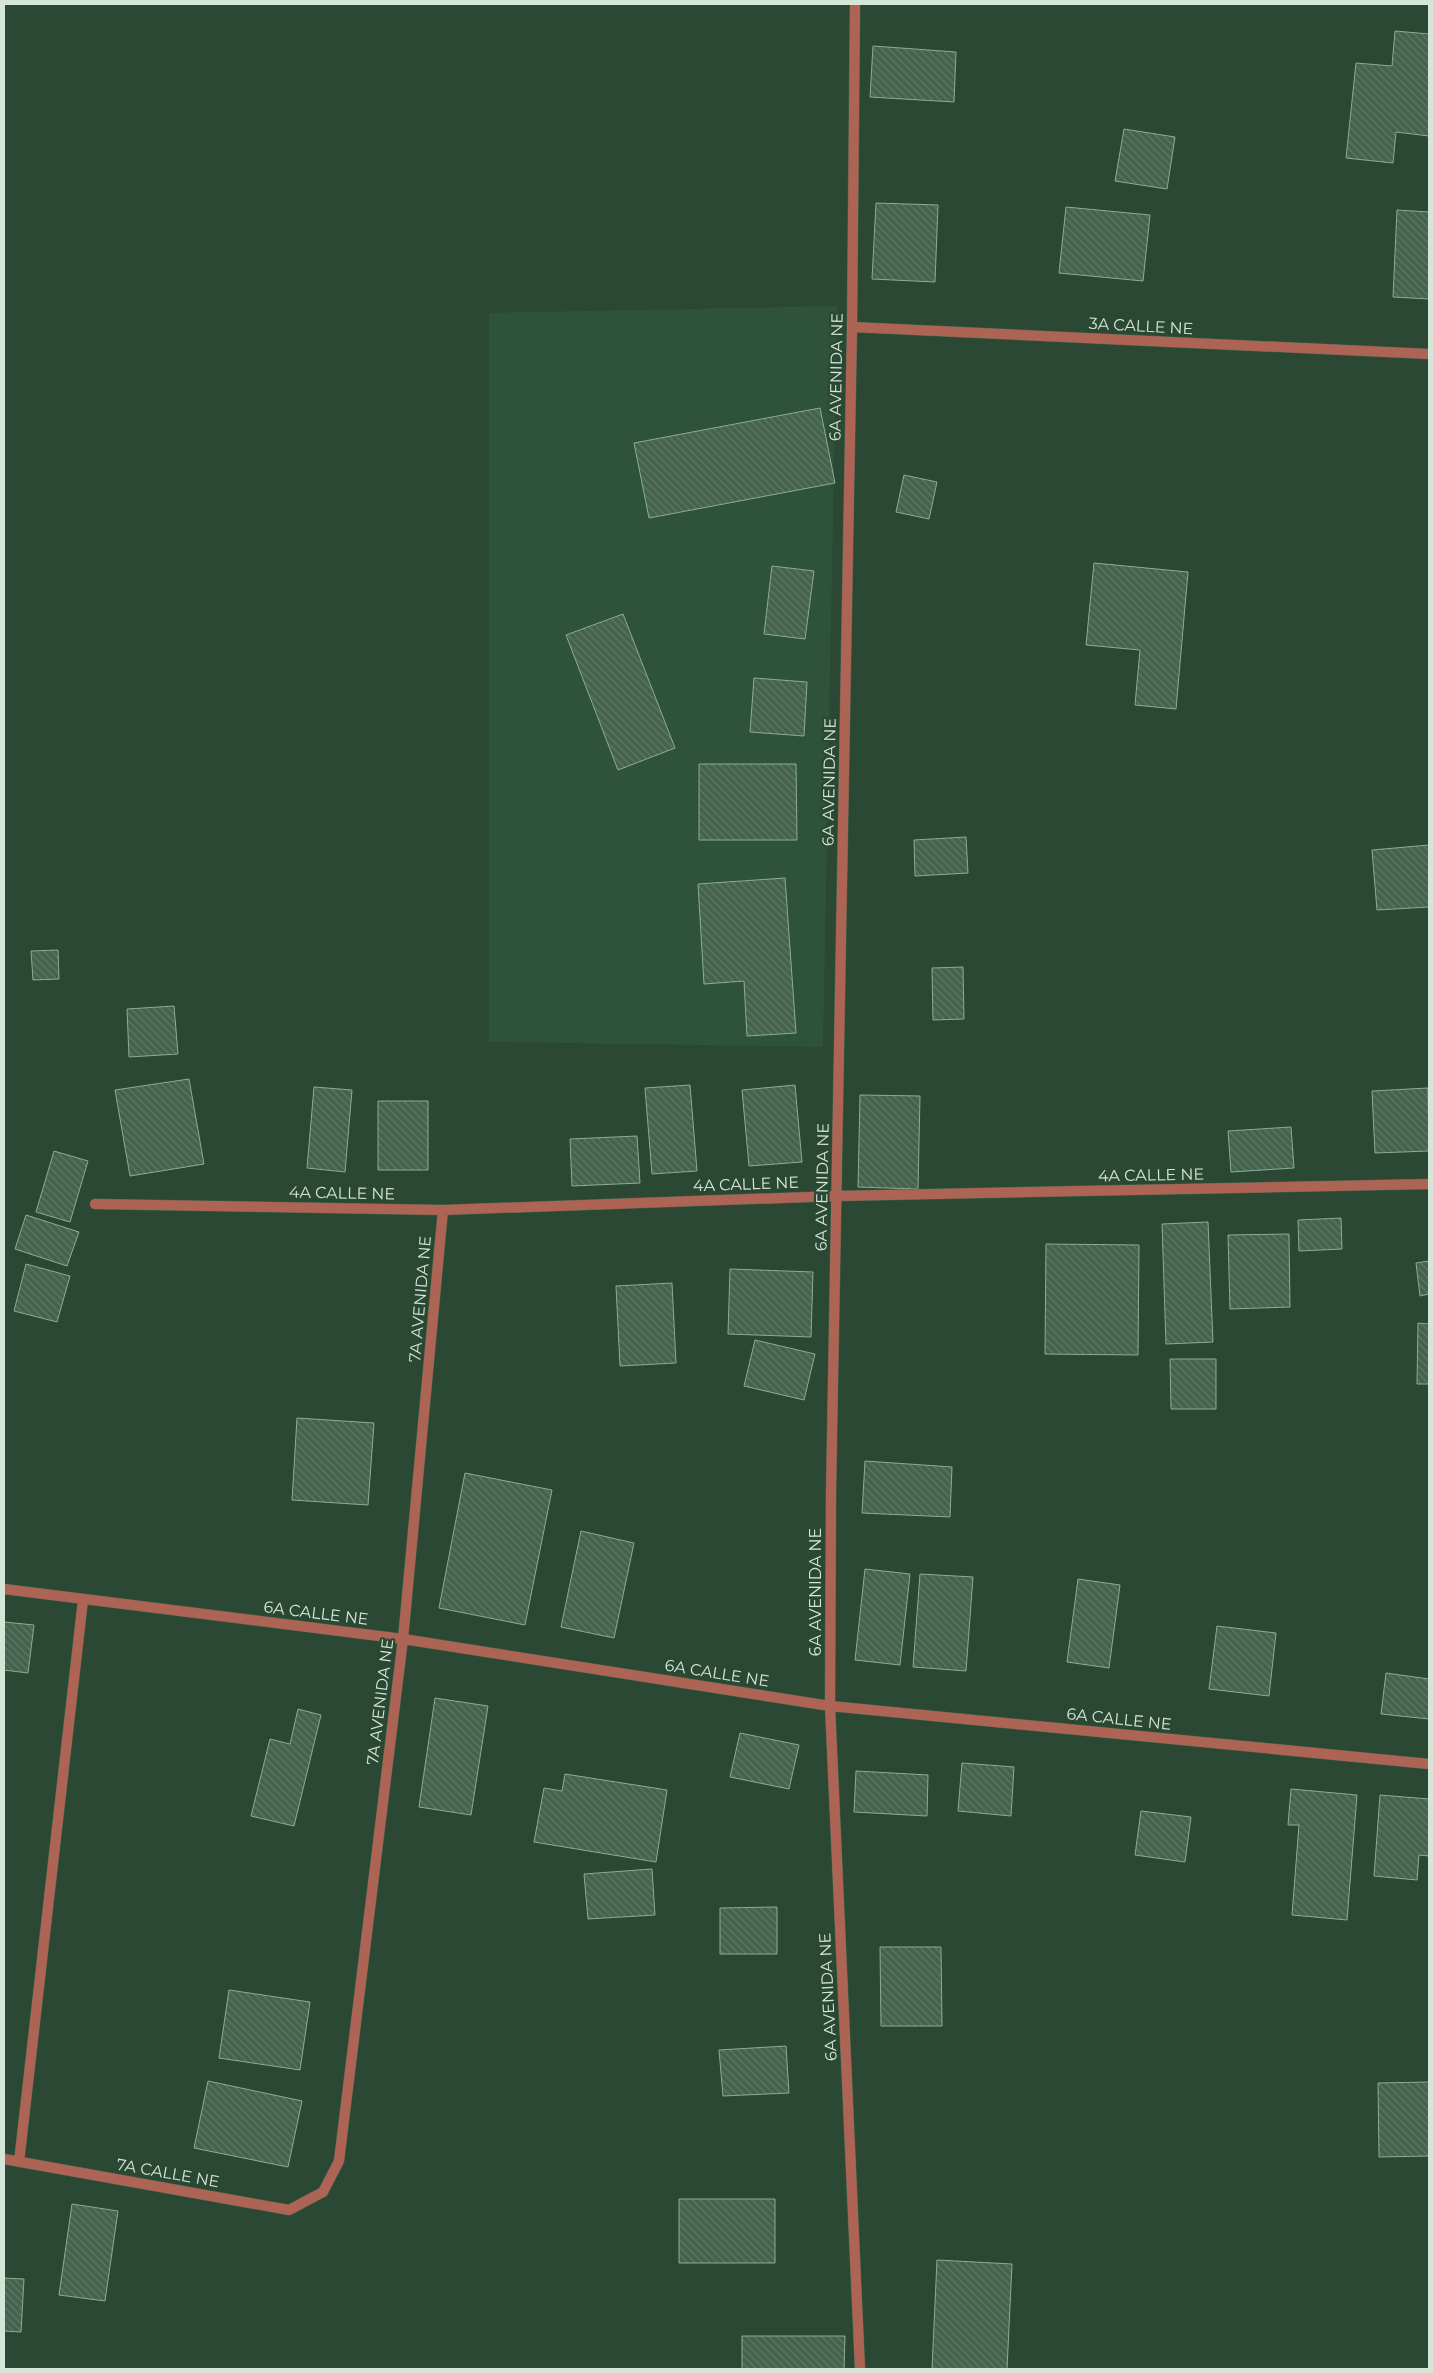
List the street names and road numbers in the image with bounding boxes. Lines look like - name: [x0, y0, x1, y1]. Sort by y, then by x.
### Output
- street label: 6A AVENIDA NE: [825, 313, 847, 441]
- street label: 3A CALLE NE: [1088, 314, 1194, 338]
- street label: 6A AVENIDA NE: [818, 718, 840, 846]
- street label: 6A AVENIDA NE: [811, 1123, 833, 1251]
- street label: 4A CALLE NE: [1098, 1165, 1204, 1185]
- street label: 4A CALLE NE: [693, 1173, 799, 1195]
- street label: 4A CALLE NE: [289, 1183, 395, 1203]
- street label: 7A AVENIDA NE: [405, 1235, 435, 1363]
- street label: 6A AVENIDA NE: [806, 1528, 825, 1656]
- street label: 6A CALLE NE: [262, 1597, 370, 1629]
- street label: 7A AVENIDA NE: [363, 1638, 397, 1766]
- street label: 6A CALLE NE: [663, 1655, 771, 1691]
- street label: 6A CALLE NE: [1066, 1704, 1172, 1734]
- street label: 6A AVENIDA NE: [815, 1932, 841, 2062]
- street label: 7A CALLE NE: [115, 2155, 221, 2191]

